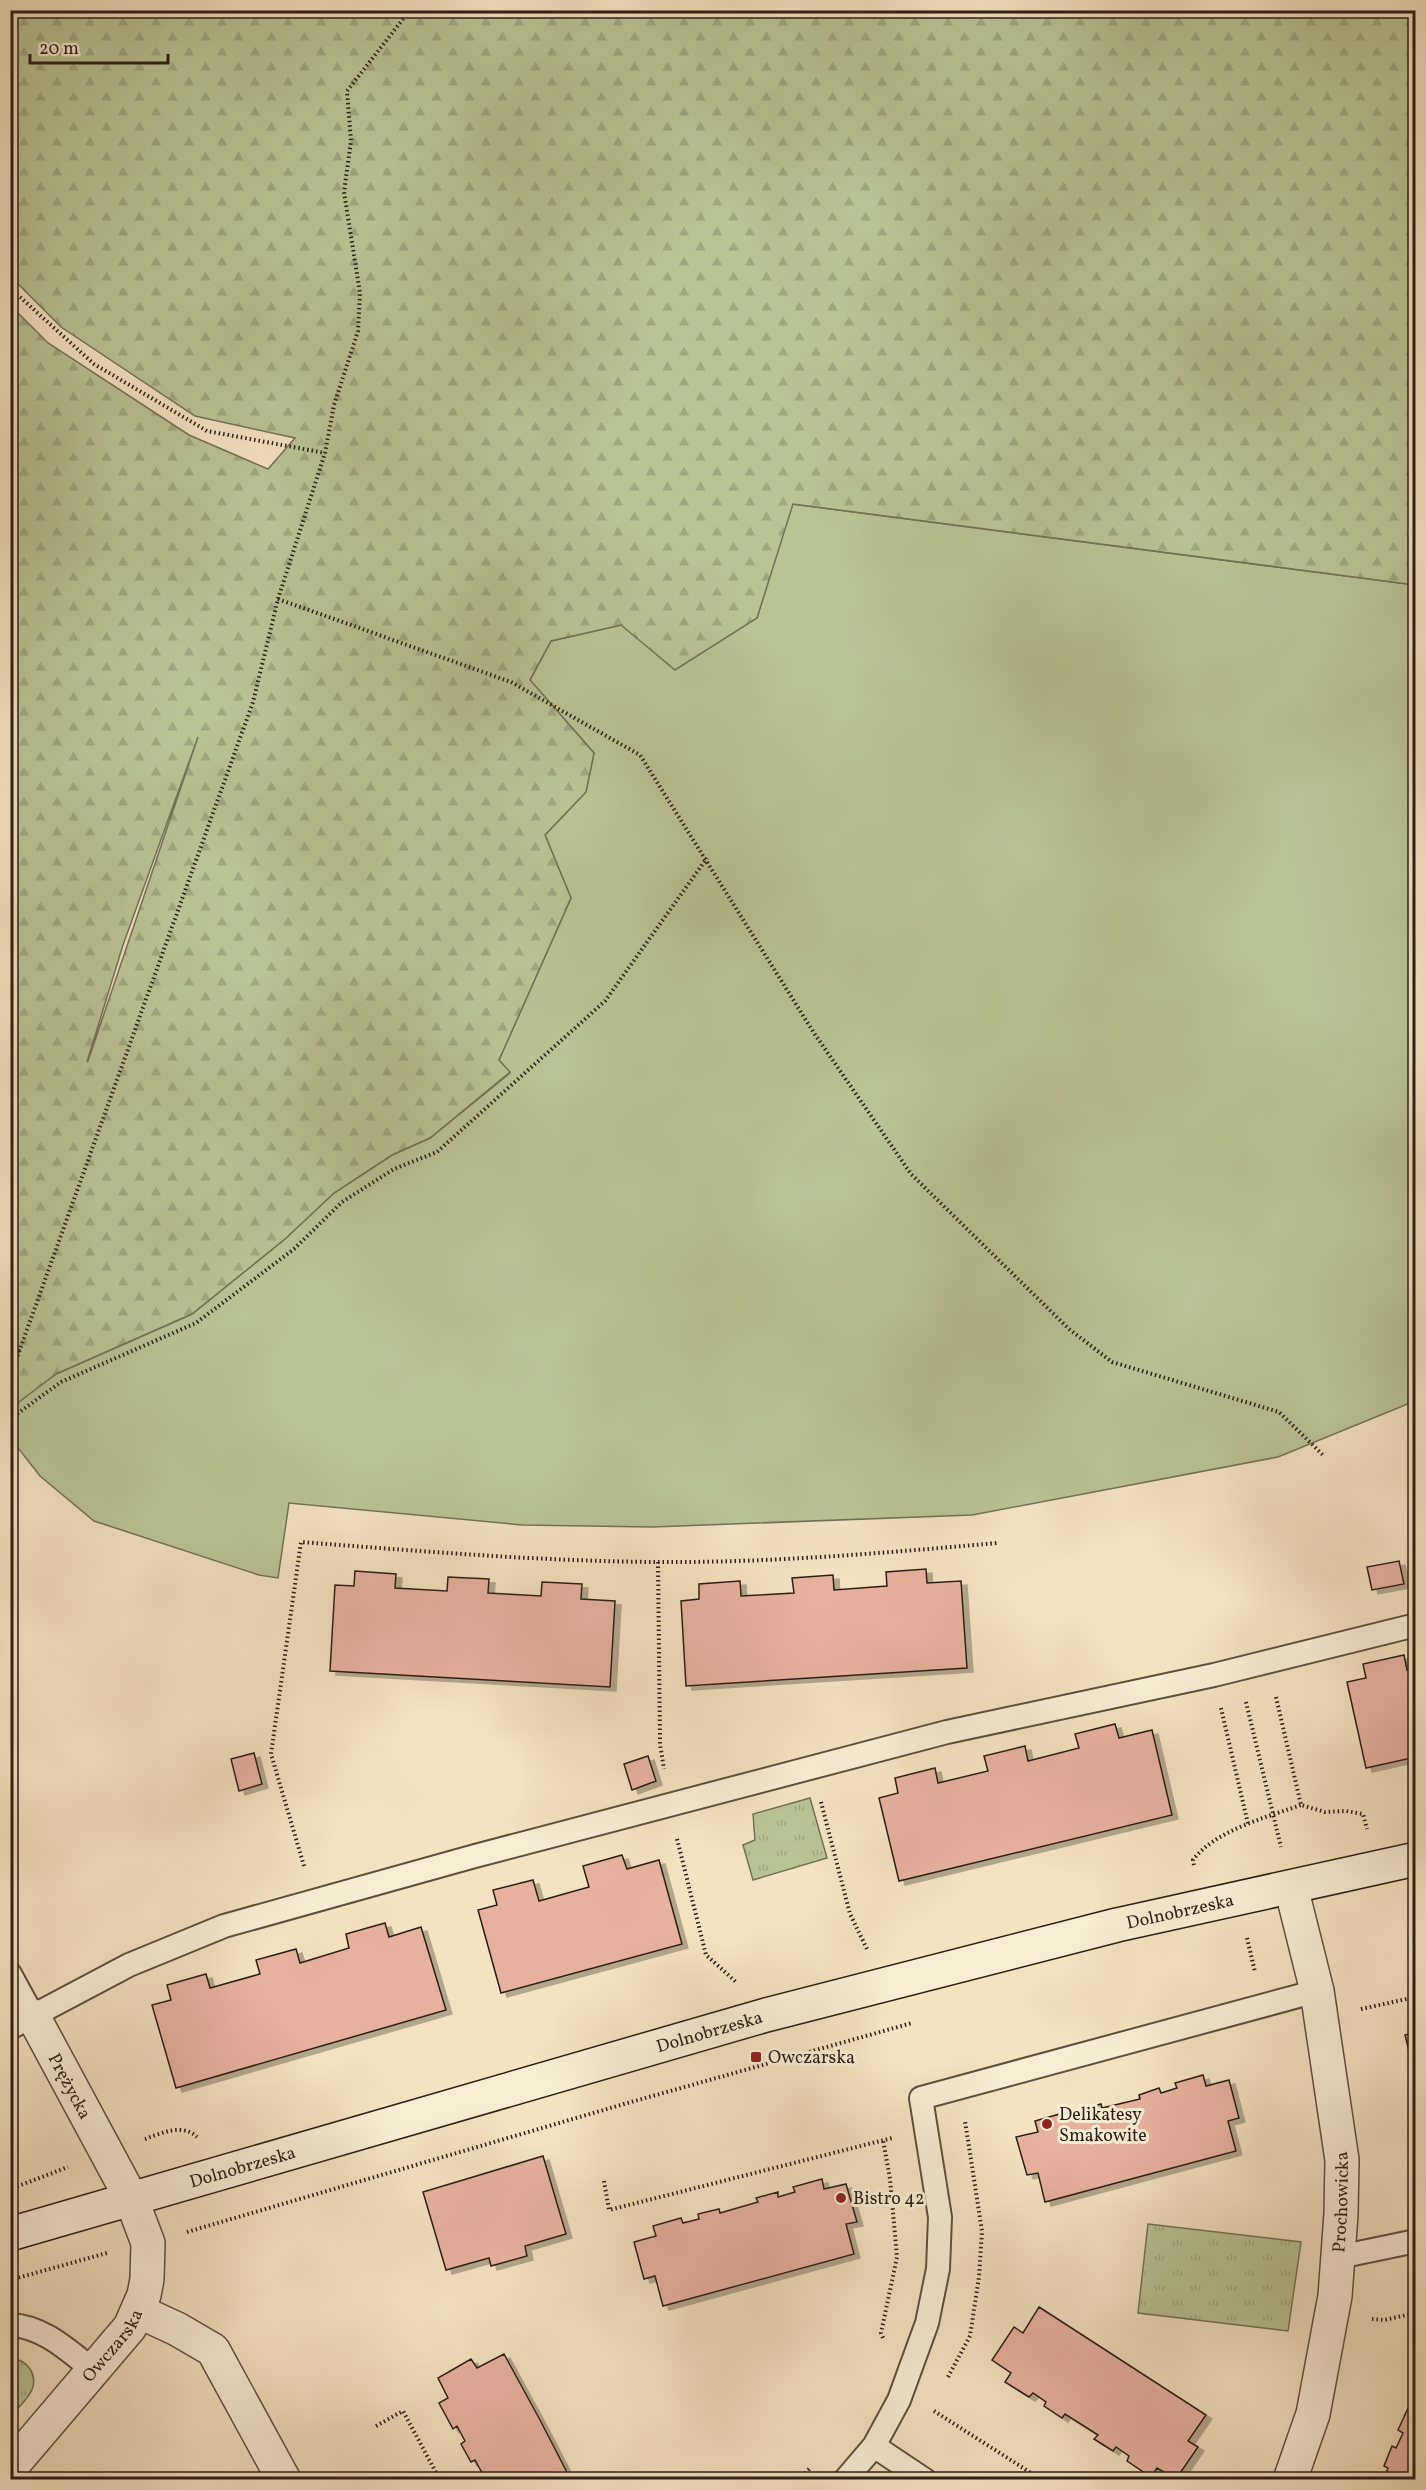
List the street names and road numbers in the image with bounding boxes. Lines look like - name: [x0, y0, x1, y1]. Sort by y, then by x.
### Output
- street label: Dolnobrzeska: [1124, 1889, 1237, 1937]
- street label: Dolnobrzeska: [654, 2006, 766, 2060]
- street label: Prężycka: [41, 2049, 97, 2124]
- street label: Dolnobrzeska: [187, 2141, 299, 2195]
- street label: Prochowicka: [1327, 2150, 1356, 2254]
- street label: Owczarska: [77, 2306, 150, 2388]

